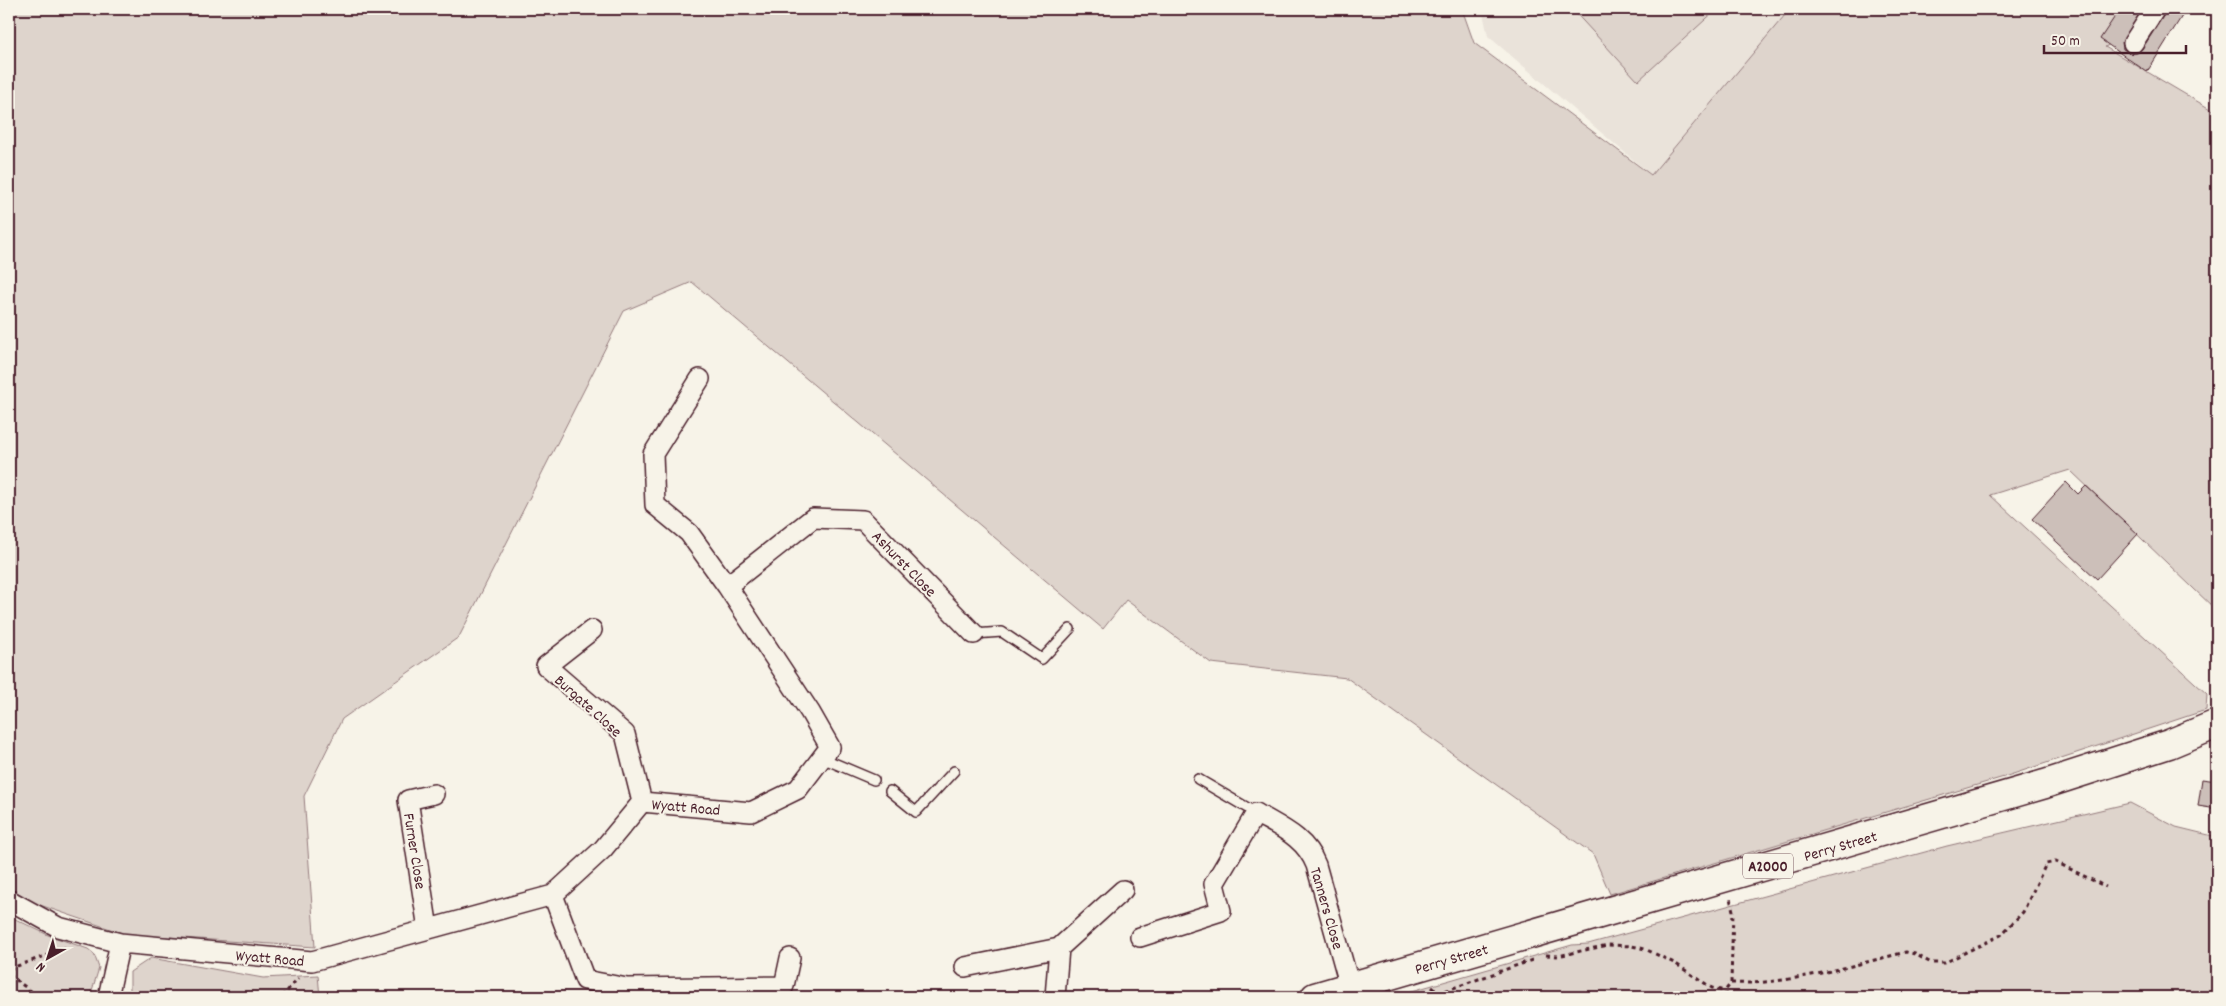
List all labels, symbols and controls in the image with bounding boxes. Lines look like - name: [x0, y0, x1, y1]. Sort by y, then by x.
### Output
- scale bar: [2044, 22, 2186, 54]
- text: 50 m: [2051, 31, 2080, 53]
- street label: Ashurst Close: [866, 526, 941, 603]
- street label: Burgate Close: [548, 670, 626, 744]
- street label: Wyatt Road: [651, 794, 721, 823]
- street label: Furner Close: [396, 812, 431, 891]
- street label: Perry Street: [1801, 826, 1880, 869]
- road number: A2000: [1743, 854, 1793, 878]
- street label: Tanners Close: [1303, 865, 1348, 953]
- north arrow: [22, 934, 72, 984]
- street label: Perry Street: [1412, 939, 1491, 982]
- street label: Wyatt Road: [235, 945, 305, 974]
- text: N: [32, 957, 50, 976]

